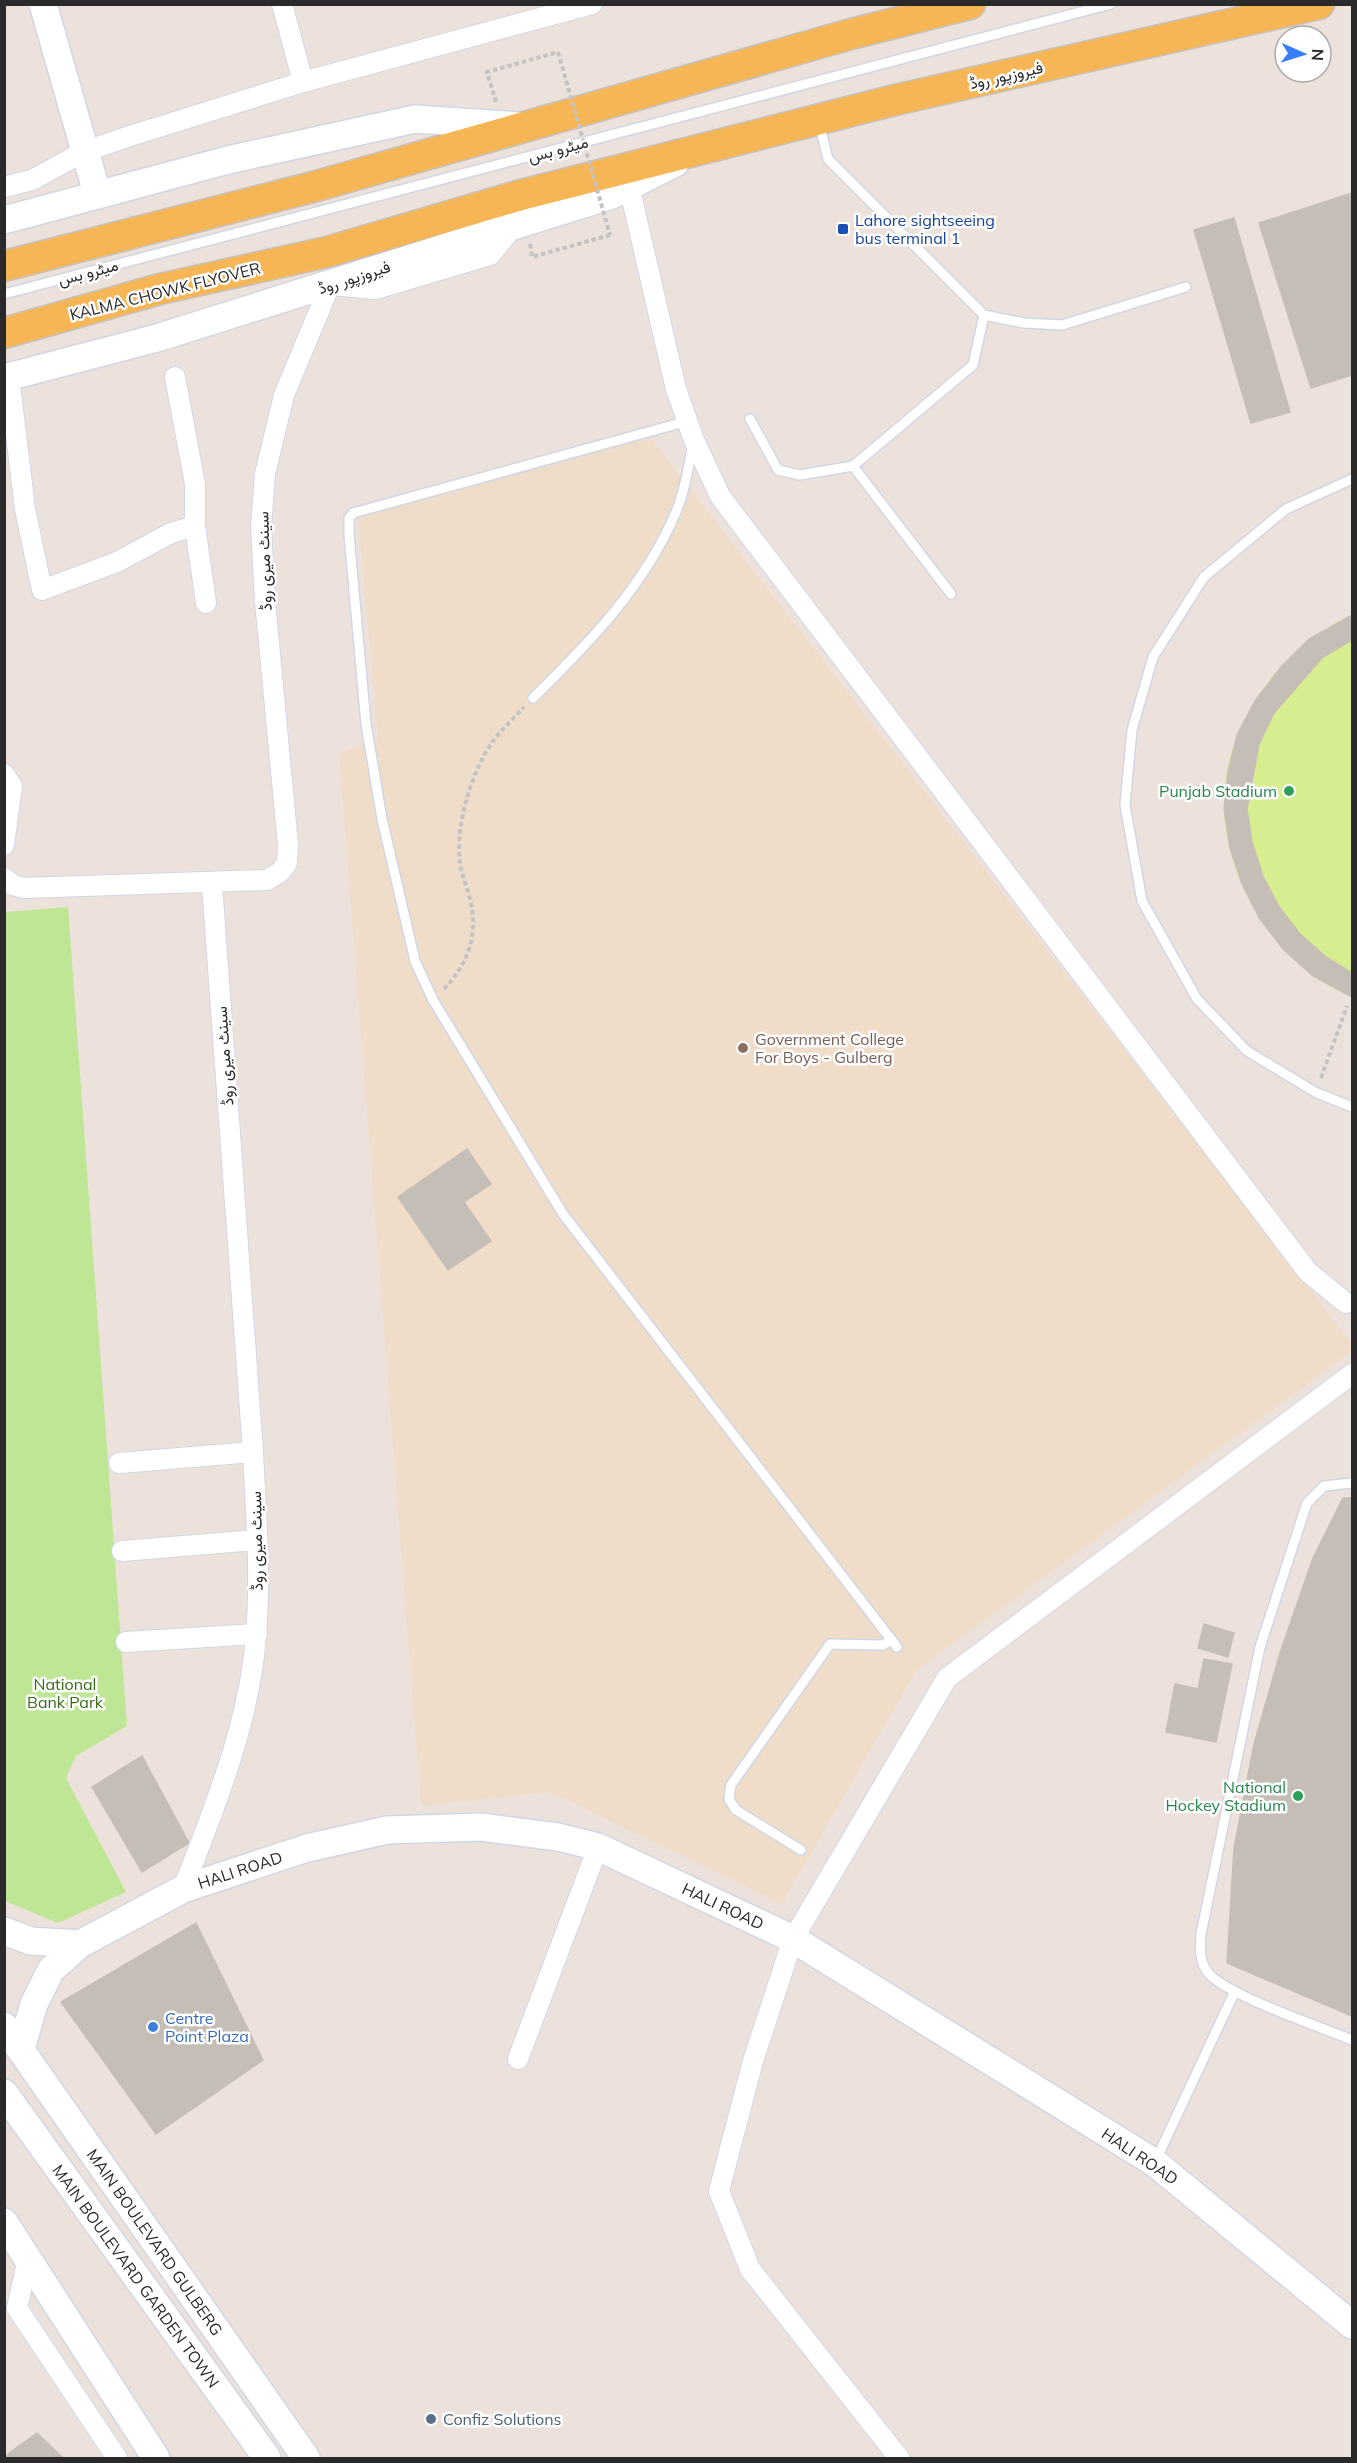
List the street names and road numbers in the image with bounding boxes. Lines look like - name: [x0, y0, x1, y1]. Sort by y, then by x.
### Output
- street label: فیروزپور روڈ: [967, 57, 1045, 95]
- street label: میٹرو بس: [526, 131, 591, 168]
- street label: میٹرو بس: [56, 254, 121, 291]
- street label: فیروزپور روڈ: [315, 256, 393, 300]
- street label: KALMA CHOWK FLYOVER: [68, 258, 262, 324]
- street label: سینٹ میری روڈ: [252, 511, 277, 611]
- street label: سینٹ میری روڈ: [211, 1006, 238, 1106]
- street label: سینٹ میری روڈ: [245, 1491, 268, 1591]
- street label: HALI ROAD: [195, 1847, 285, 1893]
- street label: HALI ROAD: [679, 1878, 767, 1934]
- street label: HALI ROAD: [1098, 2123, 1182, 2189]
- street label: MAIN BOULEVARD GULBERG: [83, 2145, 227, 2339]
- street label: MAIN BOULEVARD GARDEN TOWN: [48, 2161, 224, 2391]

